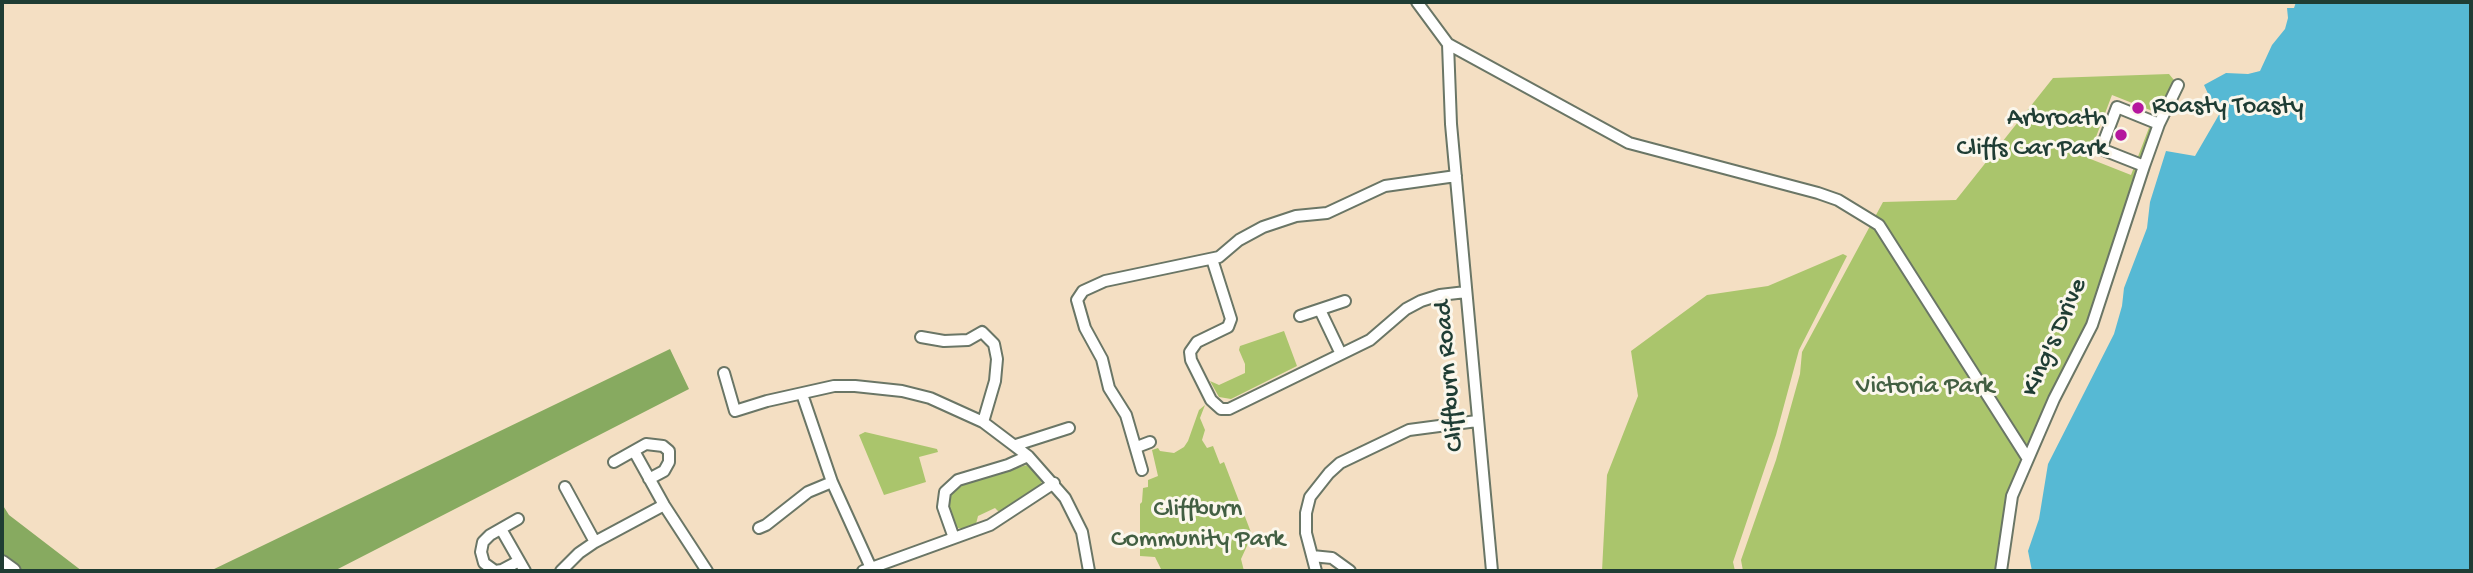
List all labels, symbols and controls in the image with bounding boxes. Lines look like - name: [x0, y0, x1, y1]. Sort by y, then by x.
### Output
- place label: Roasty Toasty: [2152, 92, 2304, 124]
- marker: Roasty Toasty: [2130, 100, 2146, 116]
- place label: Arbroath Cliffs Car Park: [1956, 104, 2107, 166]
- marker: Arbroath Cliffs Car Park: [2113, 127, 2129, 143]
- street label: King's Drive: [2016, 274, 2096, 402]
- street label: Cliffburn Road: [1429, 299, 1473, 453]
- park label: Victoria Park: [1856, 372, 1994, 404]
- park label: Cliffburn Community Park: [1111, 495, 1285, 556]

